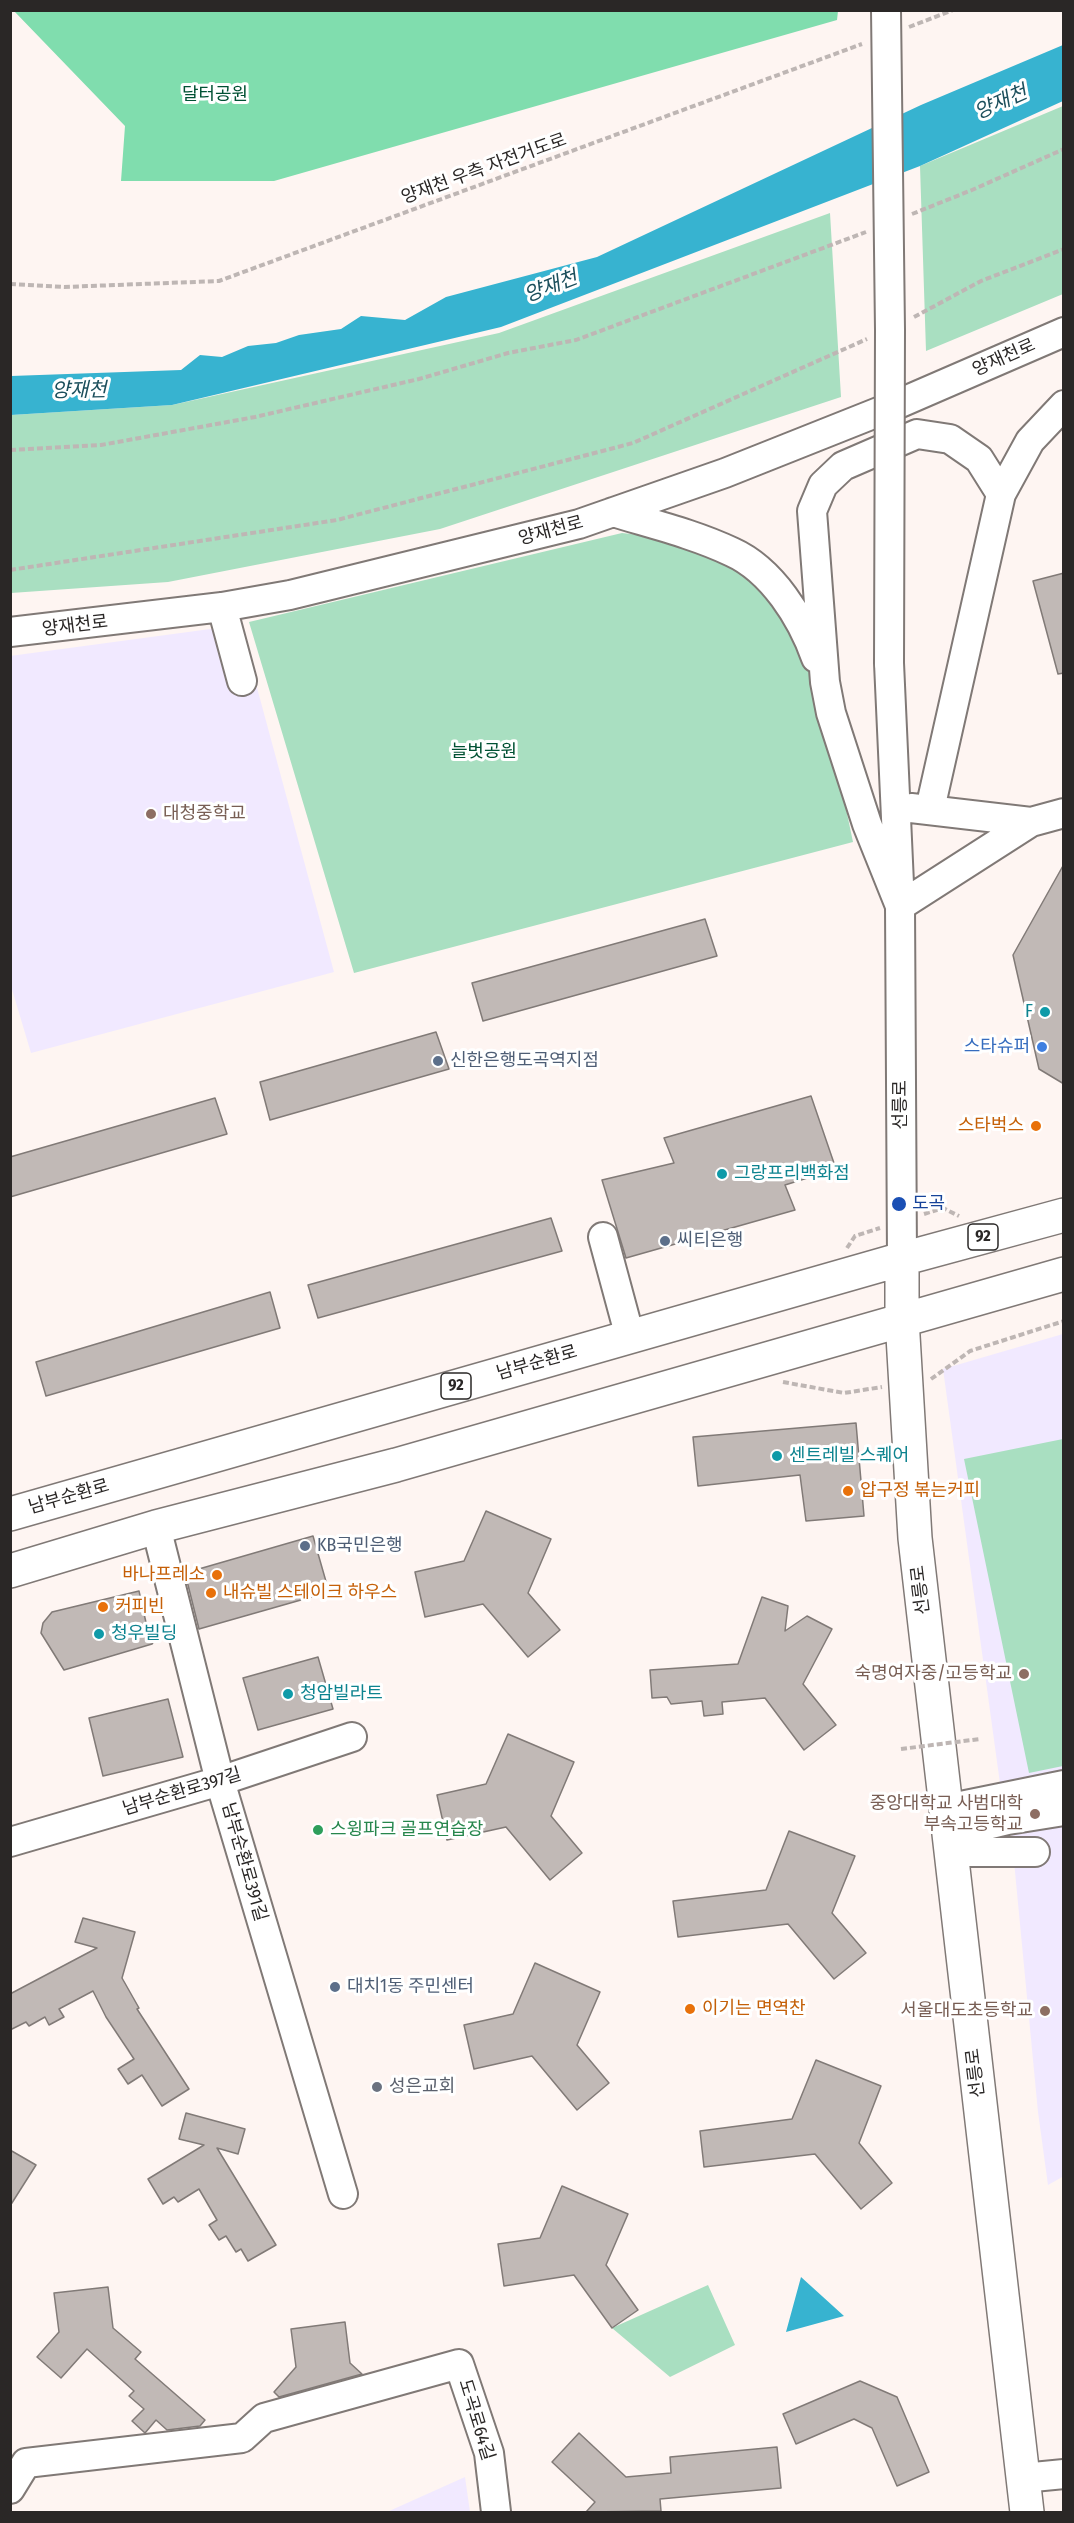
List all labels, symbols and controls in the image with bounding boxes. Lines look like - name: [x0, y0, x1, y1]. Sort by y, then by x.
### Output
- water label: 양재천: [971, 81, 1031, 125]
- park label: 달터공원: [182, 84, 248, 106]
- street label: 양재천 우측 자전거도로: [399, 129, 569, 209]
- water label: 양재천: [521, 266, 581, 308]
- street label: 양재천로: [969, 335, 1039, 381]
- water label: 양재천: [51, 379, 107, 403]
- street label: 양재천로: [516, 512, 586, 550]
- street label: 양재천로: [41, 611, 109, 641]
- park label: 늘벗공원: [451, 741, 517, 763]
- place label: 대청중학교: [163, 803, 246, 825]
- marker: 대청중학교: [144, 807, 158, 821]
- place label: F: [1025, 1001, 1033, 1023]
- marker: F: [1038, 1005, 1052, 1019]
- place label: 스타슈퍼: [964, 1036, 1030, 1058]
- marker: 스타슈퍼: [1035, 1040, 1049, 1054]
- place label: 신한은행도곡역지점: [450, 1050, 599, 1072]
- marker: 신한은행도곡역지점: [431, 1054, 445, 1068]
- street label: 선릉로: [890, 1080, 912, 1130]
- place label: 스타벅스: [958, 1115, 1024, 1137]
- marker: 스타벅스: [1029, 1119, 1043, 1133]
- place label: 그랑프리백화점: [734, 1163, 850, 1185]
- marker: 그랑프리백화점: [715, 1167, 729, 1181]
- place label: 도곡: [912, 1193, 945, 1215]
- marker: 도곡: [890, 1195, 908, 1213]
- road number: 92: [968, 1224, 998, 1250]
- place label: 씨티은행: [677, 1230, 743, 1252]
- marker: 씨티은행: [658, 1234, 672, 1248]
- street label: 남부순환로: [494, 1341, 580, 1385]
- road number: 92: [441, 1373, 471, 1399]
- place label: 센트레빌 스퀘어: [789, 1445, 909, 1467]
- marker: 센트레빌 스퀘어: [770, 1449, 784, 1463]
- street label: 남부순환로: [26, 1475, 112, 1519]
- place label: 압구정 볶는커피: [860, 1480, 980, 1502]
- marker: 압구정 볶는커피: [841, 1484, 855, 1498]
- place label: KB국민은행: [317, 1535, 403, 1557]
- marker: KB국민은행: [298, 1539, 312, 1553]
- place label: 바나프레소: [122, 1564, 205, 1586]
- street label: 선릉로: [907, 1564, 935, 1616]
- marker: 바나프레소: [210, 1568, 224, 1582]
- place label: 내슈빌 스테이크 하우스: [223, 1582, 397, 1604]
- marker: 내슈빌 스테이크 하우스: [204, 1586, 218, 1600]
- place label: 커피빈: [115, 1596, 165, 1618]
- marker: 커피빈: [96, 1600, 110, 1614]
- place label: 청우빌딩: [111, 1623, 177, 1645]
- marker: 청우빌딩: [92, 1627, 106, 1641]
- place label: 숙명여자중/고등학교: [855, 1663, 1012, 1685]
- marker: 숙명여자중/고등학교: [1017, 1667, 1031, 1681]
- place label: 청암빌라트: [300, 1683, 383, 1705]
- marker: 청암빌라트: [281, 1687, 295, 1701]
- street label: 남부순환로397길: [120, 1764, 244, 1820]
- place label: 중앙대학교 사범대학 부속고등학교: [870, 1793, 1023, 1836]
- street label: 남부순환로391길: [217, 1800, 271, 1924]
- marker: 중앙대학교 사범대학 부속고등학교: [1028, 1807, 1042, 1821]
- place label: 스윙파크 골프연습장: [330, 1819, 483, 1841]
- marker: 스윙파크 골프연습장: [311, 1823, 325, 1837]
- place label: 대치1동 주민센터: [347, 1976, 474, 1998]
- marker: 대치1동 주민센터: [328, 1980, 342, 1994]
- place label: 이기는 면역찬: [702, 1998, 806, 2020]
- place label: 서울대도초등학교: [901, 2000, 1033, 2022]
- marker: 이기는 면역찬: [683, 2002, 697, 2016]
- marker: 서울대도초등학교: [1038, 2004, 1052, 2018]
- street label: 선릉로: [962, 2047, 990, 2099]
- place label: 성은교회: [389, 2076, 455, 2098]
- marker: 성은교회: [370, 2080, 384, 2094]
- street label: 도곡로64길: [453, 2377, 499, 2463]

